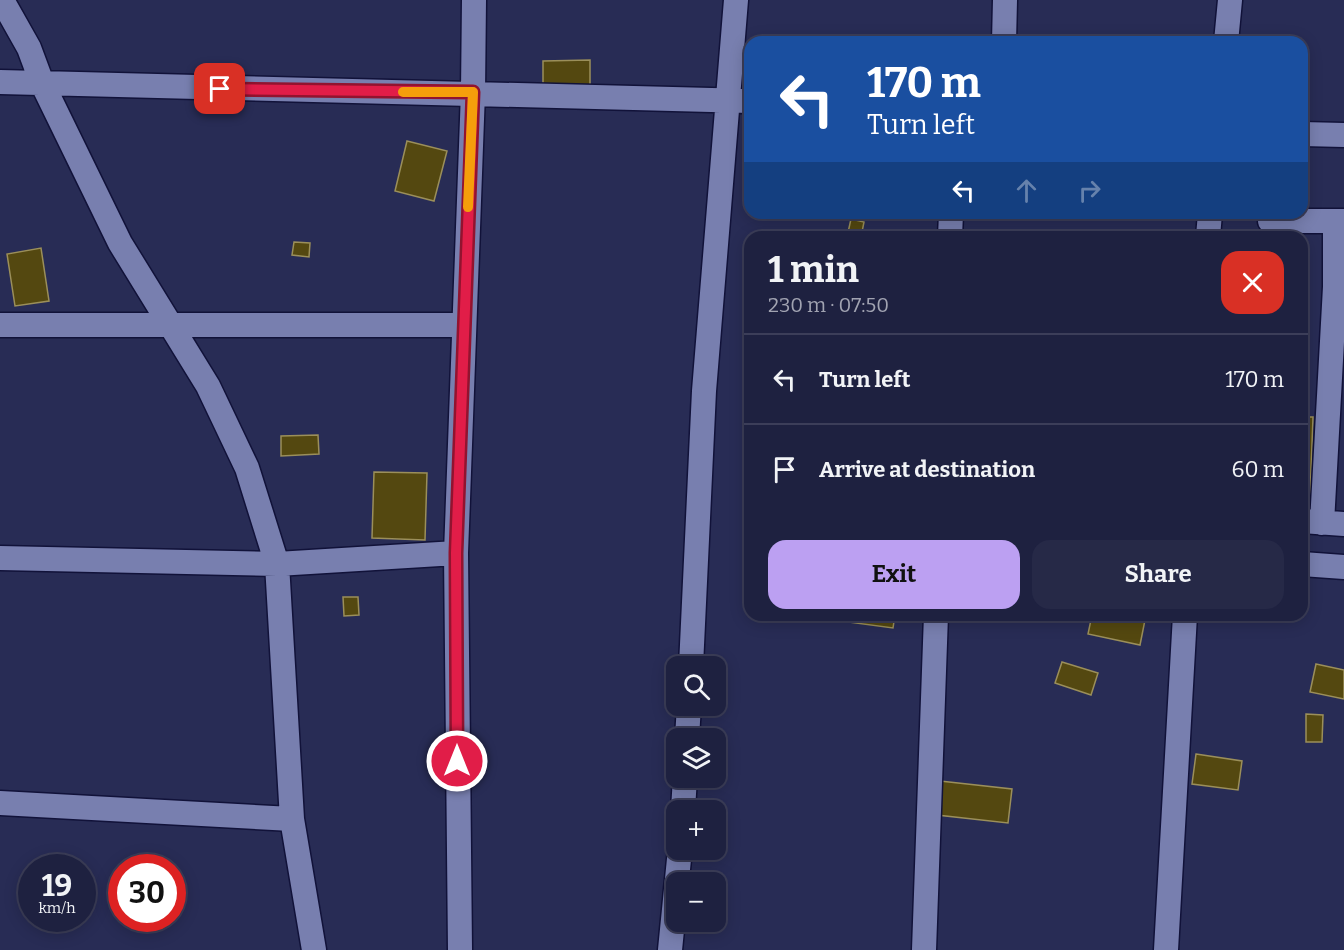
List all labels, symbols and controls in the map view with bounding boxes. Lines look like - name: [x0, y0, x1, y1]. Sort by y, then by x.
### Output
- text: 170 m: [867, 58, 981, 108]
- icon: left: [768, 60, 846, 138]
- pin: [194, 63, 245, 114]
- icon: arrive: [203, 72, 236, 105]
- text: Turn left: [867, 109, 975, 141]
- icon: left: [947, 174, 980, 207]
- icon: ahead: [1010, 174, 1043, 207]
- icon: right: [1073, 174, 1106, 207]
- text: 1 min: [768, 248, 859, 292]
- button: close: [1221, 251, 1284, 314]
- text: 230 m · 07:50: [768, 293, 889, 317]
- icon: left: [768, 363, 801, 396]
- text: Turn left: [819, 366, 911, 393]
- text: 170 m: [1225, 366, 1284, 393]
- icon: arrive: [768, 453, 801, 486]
- text: Arrive at destination: [819, 456, 1035, 483]
- text: 60 m: [1232, 456, 1284, 483]
- button: Exit: [768, 540, 1020, 609]
- button: Share: [1032, 540, 1284, 609]
- map controls: [666, 656, 726, 932]
- button: search: [666, 656, 726, 716]
- button: layers: [666, 728, 726, 788]
- position arrow: [425, 729, 489, 793]
- button: +: [666, 800, 726, 860]
- speed limit sign: 30: [108, 854, 186, 932]
- text: 19: [42, 868, 72, 904]
- button: −: [666, 872, 726, 932]
- text: km/h: [38, 899, 76, 917]

